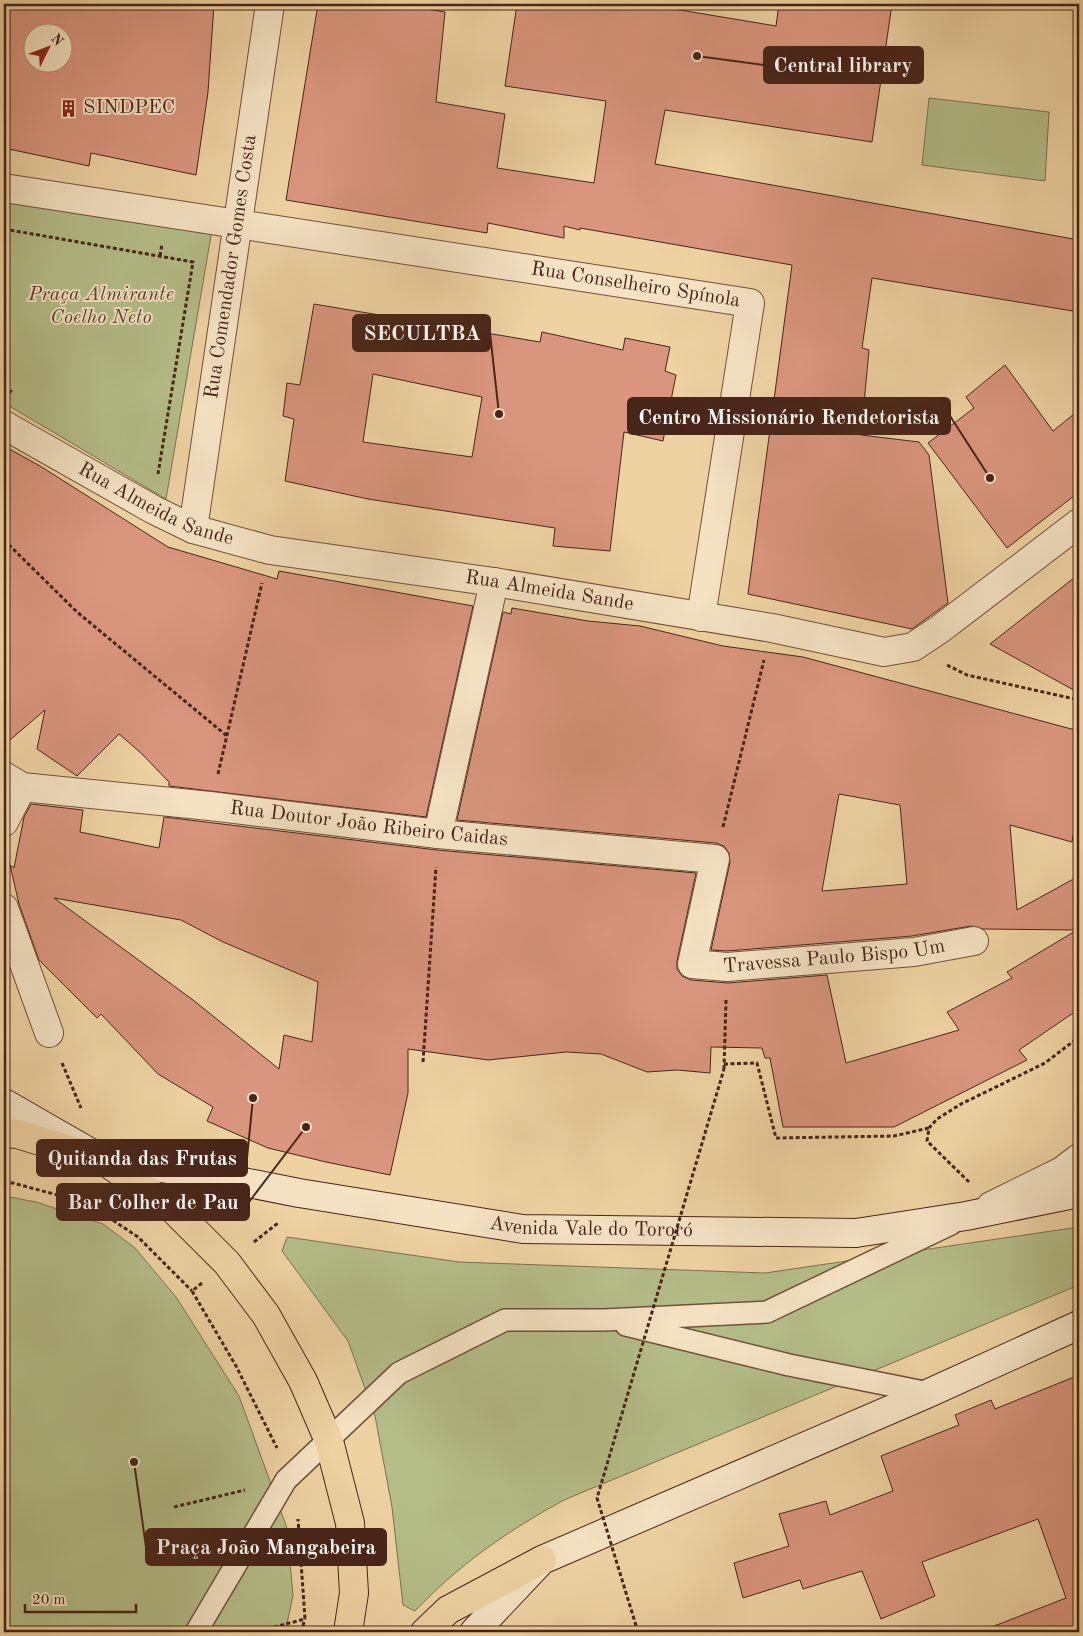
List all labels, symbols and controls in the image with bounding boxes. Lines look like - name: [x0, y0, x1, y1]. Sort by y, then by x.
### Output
- north arrow: [22, 22, 72, 72]
- text: N: [48, 31, 66, 49]
- callout: Central library: [764, 47, 923, 83]
- text: Central library: [774, 56, 912, 77]
- building icon: SINDPEC: [59, 98, 79, 118]
- place label: SINDPEC: [83, 98, 175, 118]
- street label: Rua Comendador Gomes Costa: [202, 133, 261, 400]
- street label: Rua Conselheiro Spínola: [530, 259, 742, 311]
- park label: Praça Almirante Coelho Neto: [27, 285, 174, 328]
- callout: SECULTBA: [353, 315, 490, 351]
- text: SECULTBA: [363, 324, 481, 345]
- callout: Centro Missionário Rendetorista: [628, 398, 950, 434]
- text: Centro Missionário Rendetorista: [638, 408, 940, 429]
- street label: Rua Almeida Sande: [75, 459, 236, 550]
- street label: Rua Almeida Sande: [464, 568, 635, 615]
- street label: Rua Doutor João Ribeiro Caidas: [229, 799, 509, 850]
- street label: Travessa Paulo Bispo Um: [722, 936, 947, 977]
- callout: Quitanda das Frutas: [37, 1140, 247, 1176]
- text: Quitanda das Frutas: [47, 1149, 237, 1170]
- callout: Bar Colher de Pau: [57, 1184, 249, 1220]
- text: Bar Colher de Pau: [67, 1193, 239, 1214]
- street label: Avenida Vale do Tororó: [488, 1214, 693, 1241]
- callout: Praça João Mangabeira: [146, 1529, 386, 1565]
- text: Praça João Mangabeira: [156, 1538, 376, 1559]
- scale bar: [25, 1581, 136, 1613]
- text: 20 m: [32, 1593, 66, 1608]

